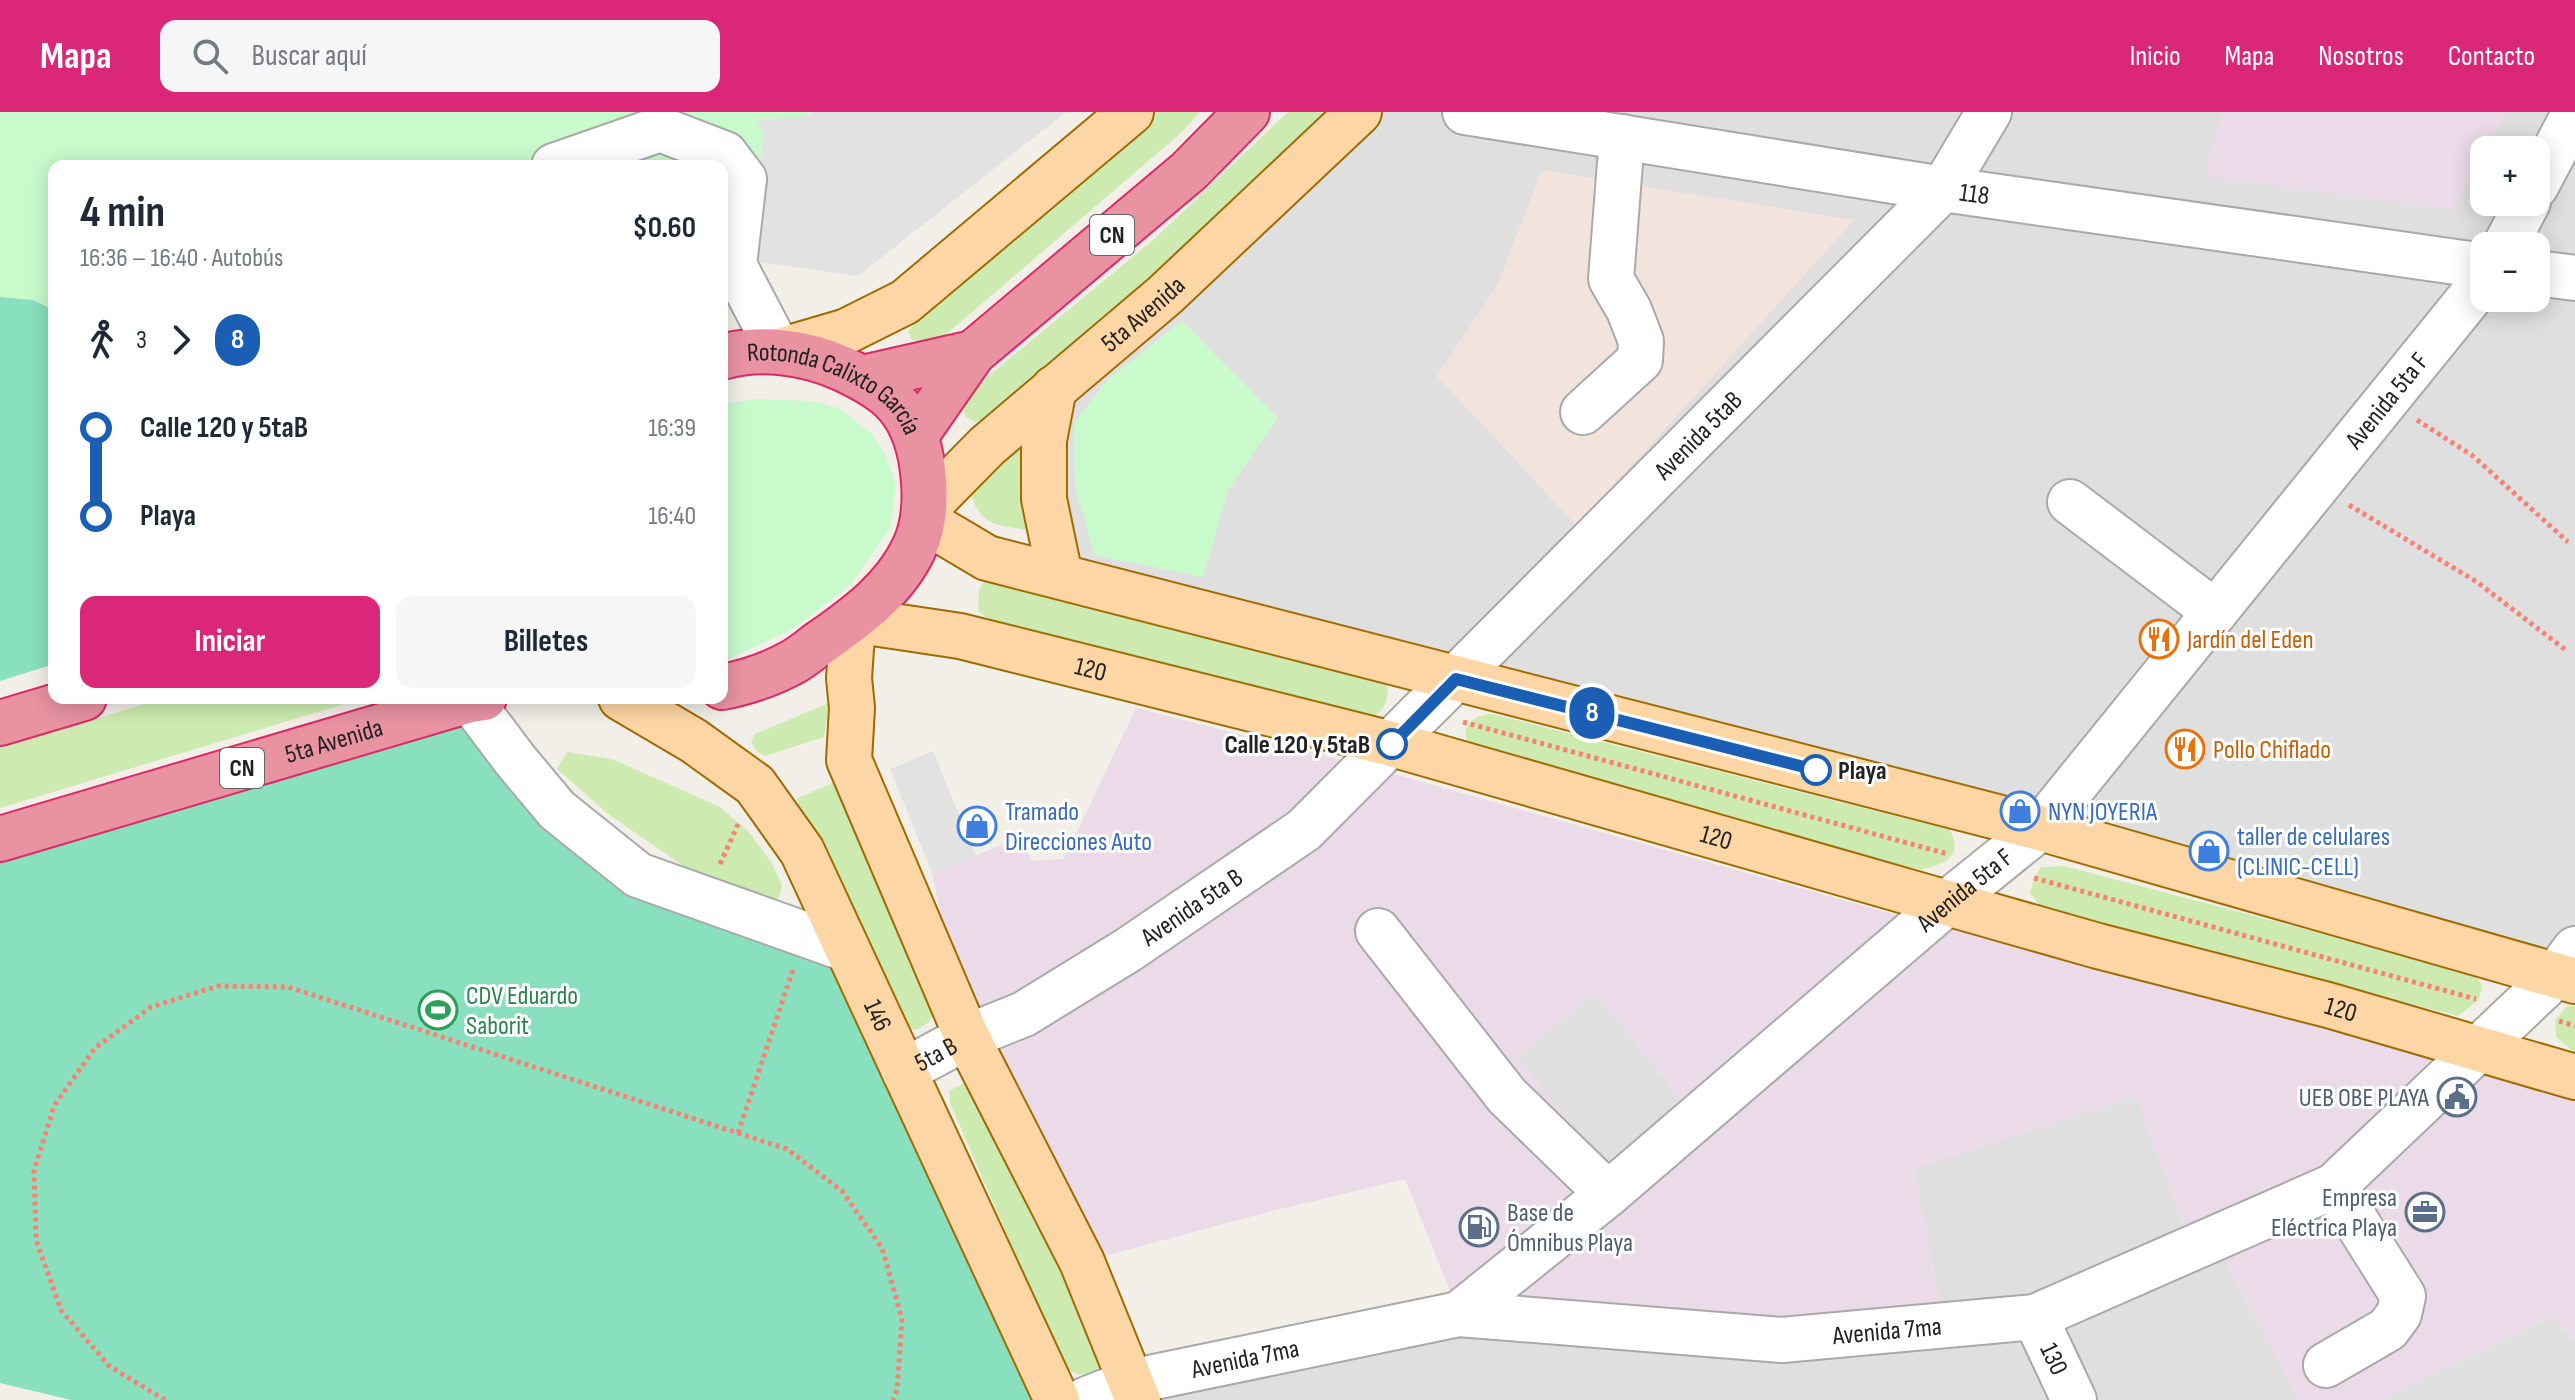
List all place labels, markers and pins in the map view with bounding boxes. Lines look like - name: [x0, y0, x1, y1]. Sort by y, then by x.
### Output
- restaurant icon: Jardín del Eden: [2138, 618, 2180, 660]
- place label: Jardín del Eden: [2186, 625, 2314, 656]
- restaurant icon: Pollo Chiflado: [2164, 728, 2206, 770]
- marker: Calle 120 y 5taB: [1377, 729, 1407, 759]
- place label: Calle 120 y 5taB: [1224, 730, 1370, 761]
- place label: Pollo Chiflado: [2213, 735, 2331, 766]
- marker: Playa: [1801, 755, 1831, 785]
- place label: Playa: [1838, 756, 1887, 787]
- shop icon: NYN JOYERIA: [1999, 790, 2041, 832]
- place label: Tramado Direcciones Auto: [1005, 797, 1152, 858]
- place label: NYN JOYERIA: [2048, 797, 2158, 828]
- shop icon: Tramado Direcciones Auto: [956, 805, 998, 847]
- place label: taller de celulares (CLINIC-CELL): [2237, 822, 2390, 883]
- shop icon: taller de celulares (CLINIC-CELL): [2188, 830, 2230, 872]
- place label: CDV Eduardo Saborit: [466, 981, 578, 1042]
- sports icon: CDV Eduardo Saborit: [417, 989, 459, 1031]
- public building icon: UEB OBE PLAYA: [2436, 1076, 2478, 1118]
- place label: UEB OBE PLAYA: [2299, 1083, 2430, 1114]
- place label: Empresa Eléctrica Playa: [2271, 1183, 2397, 1244]
- office icon: Empresa Eléctrica Playa: [2404, 1191, 2446, 1233]
- place label: Base de Ómnibus Playa: [1507, 1198, 1633, 1259]
- fuel station icon: Base de Ómnibus Playa: [1458, 1206, 1500, 1248]

